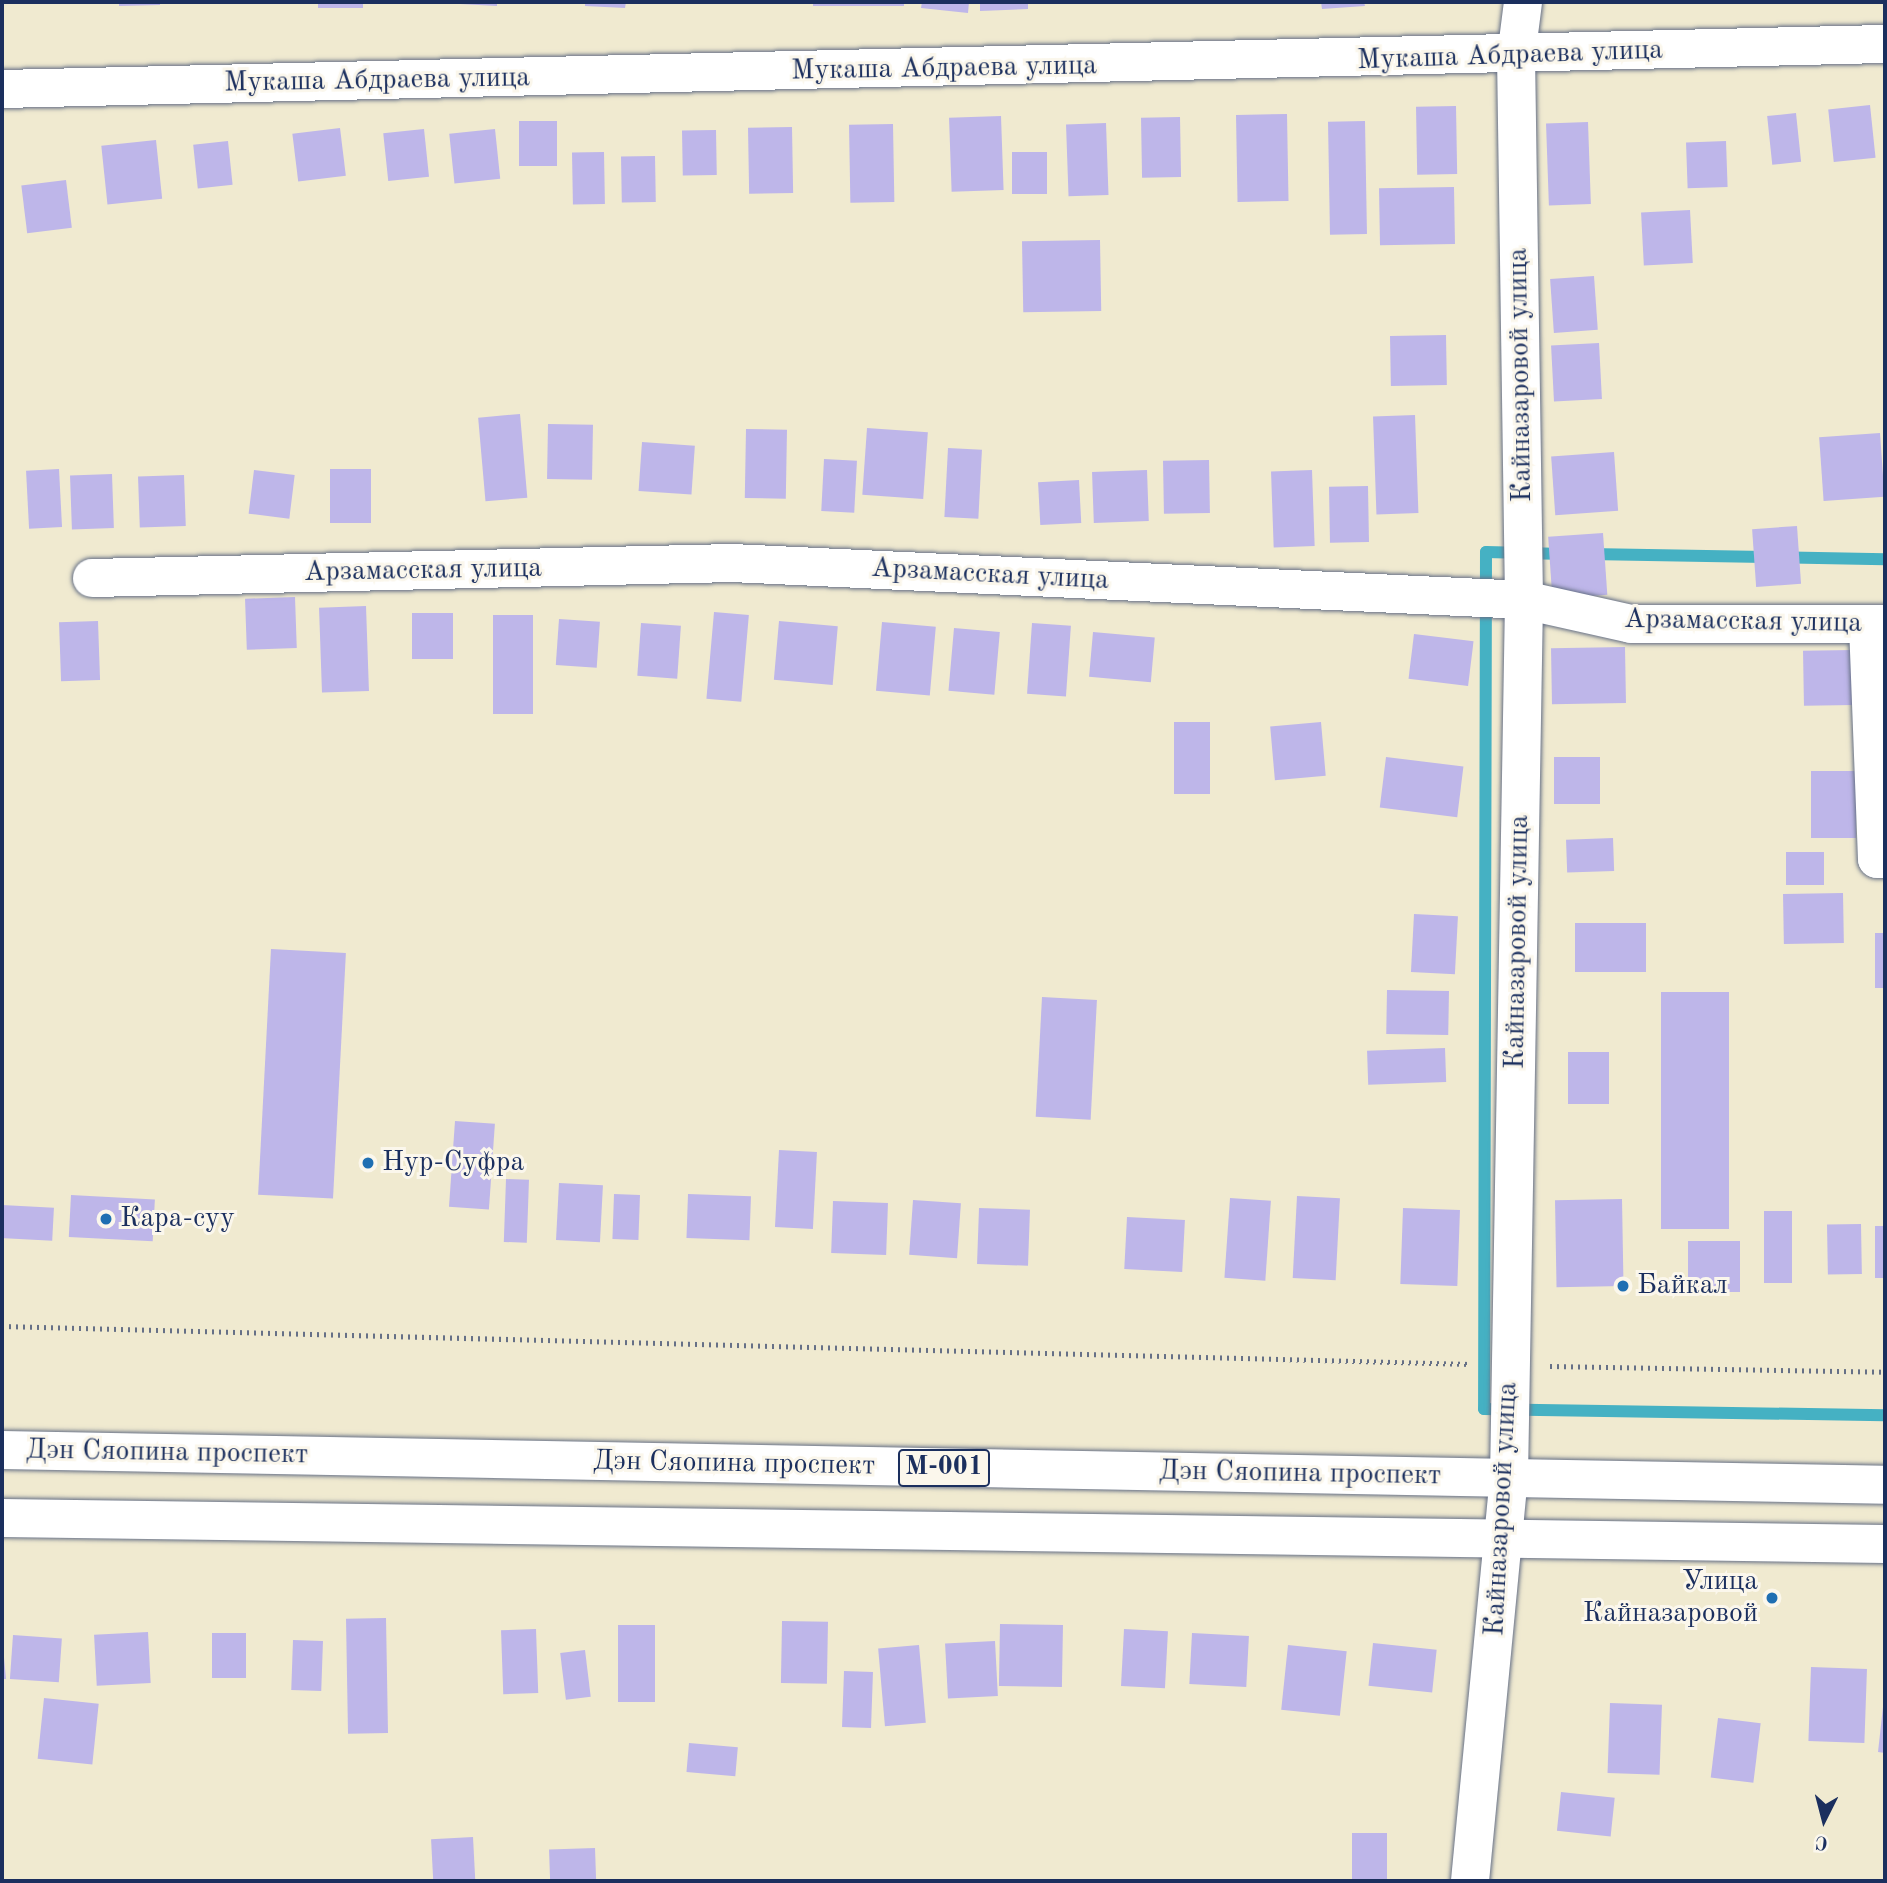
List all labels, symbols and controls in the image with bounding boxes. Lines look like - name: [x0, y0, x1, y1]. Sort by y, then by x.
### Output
- street label: Мукаша Абдраева улица: [1356, 34, 1664, 78]
- street label: Мукаша Абдраева улица: [791, 50, 1097, 88]
- street label: Мукаша Абдраева улица: [224, 62, 530, 100]
- street label: Кайназаровой улица: [1502, 247, 1540, 503]
- street label: Арзамасская улица: [304, 552, 542, 590]
- street label: Арзамасская улица: [870, 552, 1110, 598]
- street label: Арзамасская улица: [1624, 603, 1862, 641]
- street label: Кайназаровой улица: [1499, 814, 1537, 1070]
- place label: Нур-Суфра: [382, 1146, 524, 1180]
- marker: Нур-Суфра: [360, 1155, 376, 1171]
- place label: Кара-суу: [120, 1202, 235, 1236]
- marker: Кара-суу: [98, 1211, 114, 1227]
- place label: Байкал: [1637, 1269, 1728, 1303]
- marker: Байкал: [1615, 1278, 1631, 1294]
- street label: Кайназаровой улица: [1479, 1381, 1525, 1637]
- street label: Дэн Сяопина проспект: [25, 1434, 309, 1472]
- street label: Дэн Сяопина проспект: [592, 1445, 876, 1483]
- road number: M-001: [897, 1446, 991, 1490]
- street label: Дэн Сяопина проспект: [1158, 1455, 1442, 1493]
- place label: Улица Кайназаровой: [1583, 1565, 1758, 1631]
- marker: Улица Кайназаровой: [1764, 1590, 1780, 1606]
- north arrow: [1789, 1785, 1859, 1855]
- text: С: [1815, 1831, 1829, 1851]

